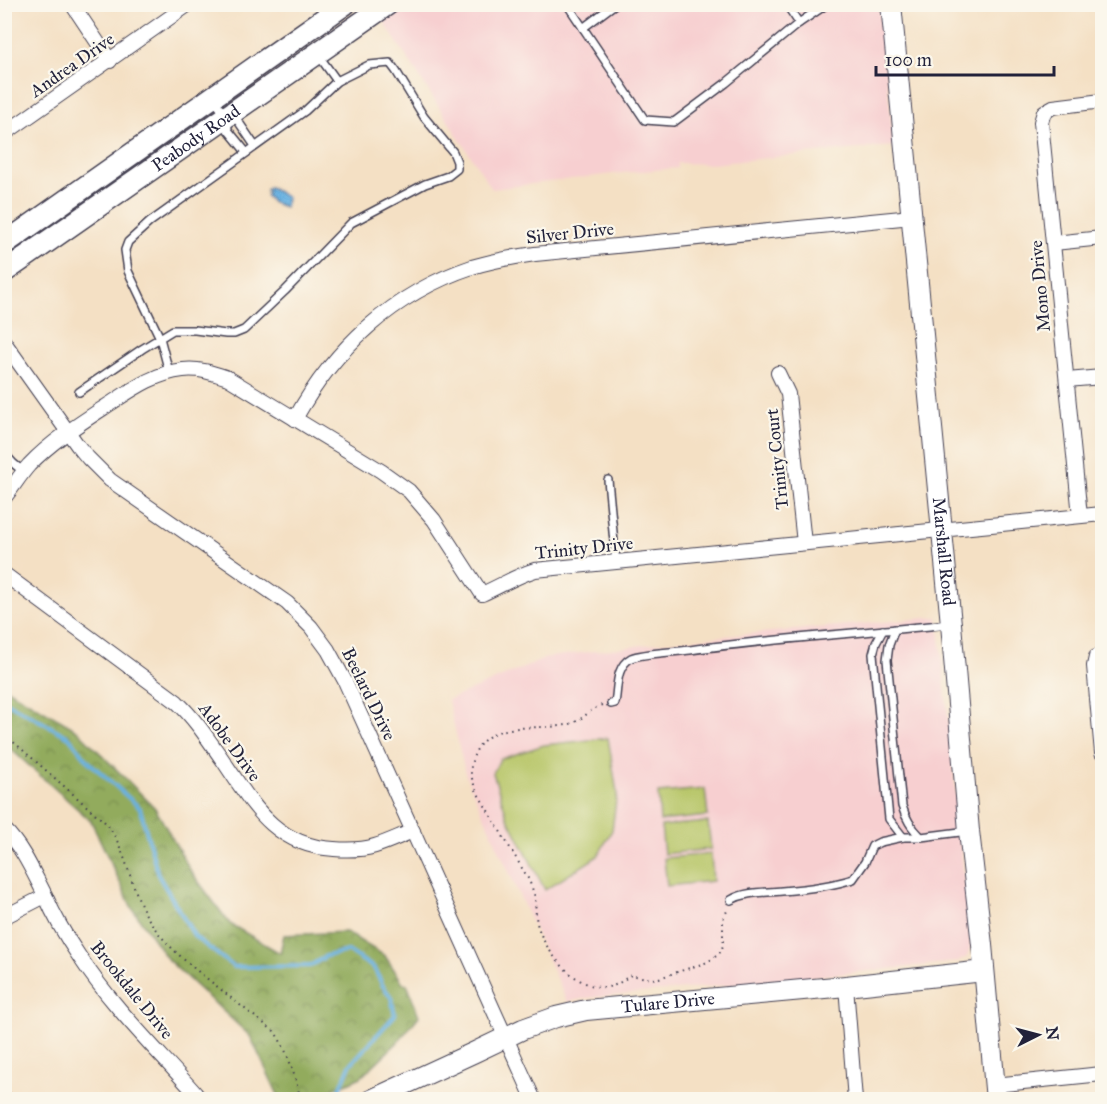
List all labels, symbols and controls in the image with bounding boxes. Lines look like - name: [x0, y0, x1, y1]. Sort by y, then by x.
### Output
- street label: Andrea Drive: [25, 28, 118, 103]
- scale bar: [876, 39, 1054, 77]
- text: 100 m: [885, 49, 932, 71]
- street label: Peabody Road: [148, 100, 244, 176]
- street label: Silver Drive: [525, 217, 615, 249]
- street label: Mono Drive: [1025, 239, 1055, 333]
- street label: Trinity Court: [761, 407, 793, 510]
- street label: Marshall Road: [928, 496, 960, 607]
- street label: Trinity Drive: [534, 532, 634, 564]
- street label: Beelard Drive: [337, 644, 401, 744]
- street label: Adobe Drive: [193, 698, 266, 786]
- street label: Brookdale Drive: [86, 937, 178, 1043]
- street label: Tulare Drive: [620, 987, 716, 1018]
- north arrow: [1008, 1005, 1068, 1065]
- text: N: [1042, 1026, 1063, 1042]

